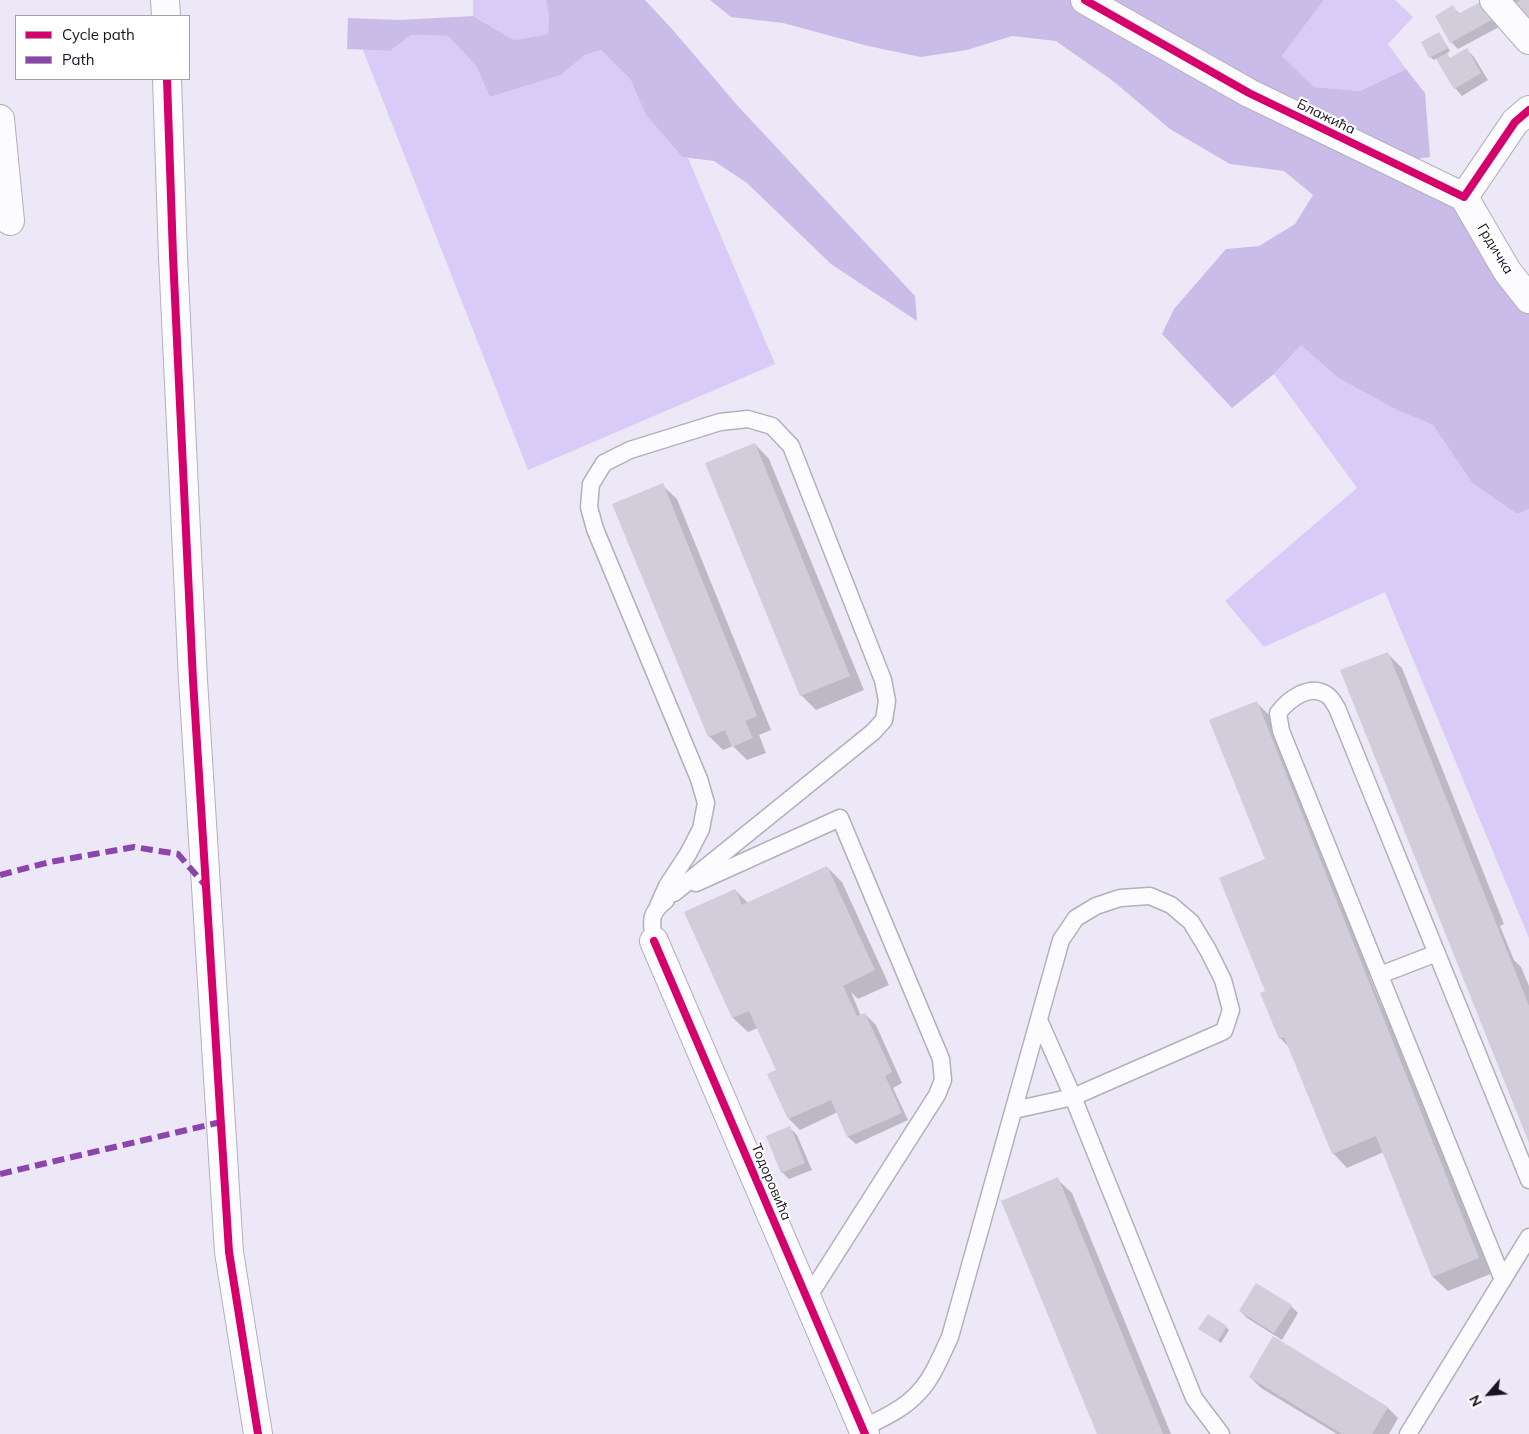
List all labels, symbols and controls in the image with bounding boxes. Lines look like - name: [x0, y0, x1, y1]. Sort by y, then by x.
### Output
- legend: [15, 15, 190, 80]
- text: Cycle path: [62, 25, 135, 44]
- text: Path: [62, 50, 94, 69]
- street label: Блажића: [1294, 96, 1358, 138]
- street label: Грдичка: [1473, 221, 1517, 277]
- street label: Тодоровића: [747, 1141, 795, 1223]
- north arrow: [1464, 1369, 1514, 1419]
- text: N: [1465, 1392, 1486, 1410]

